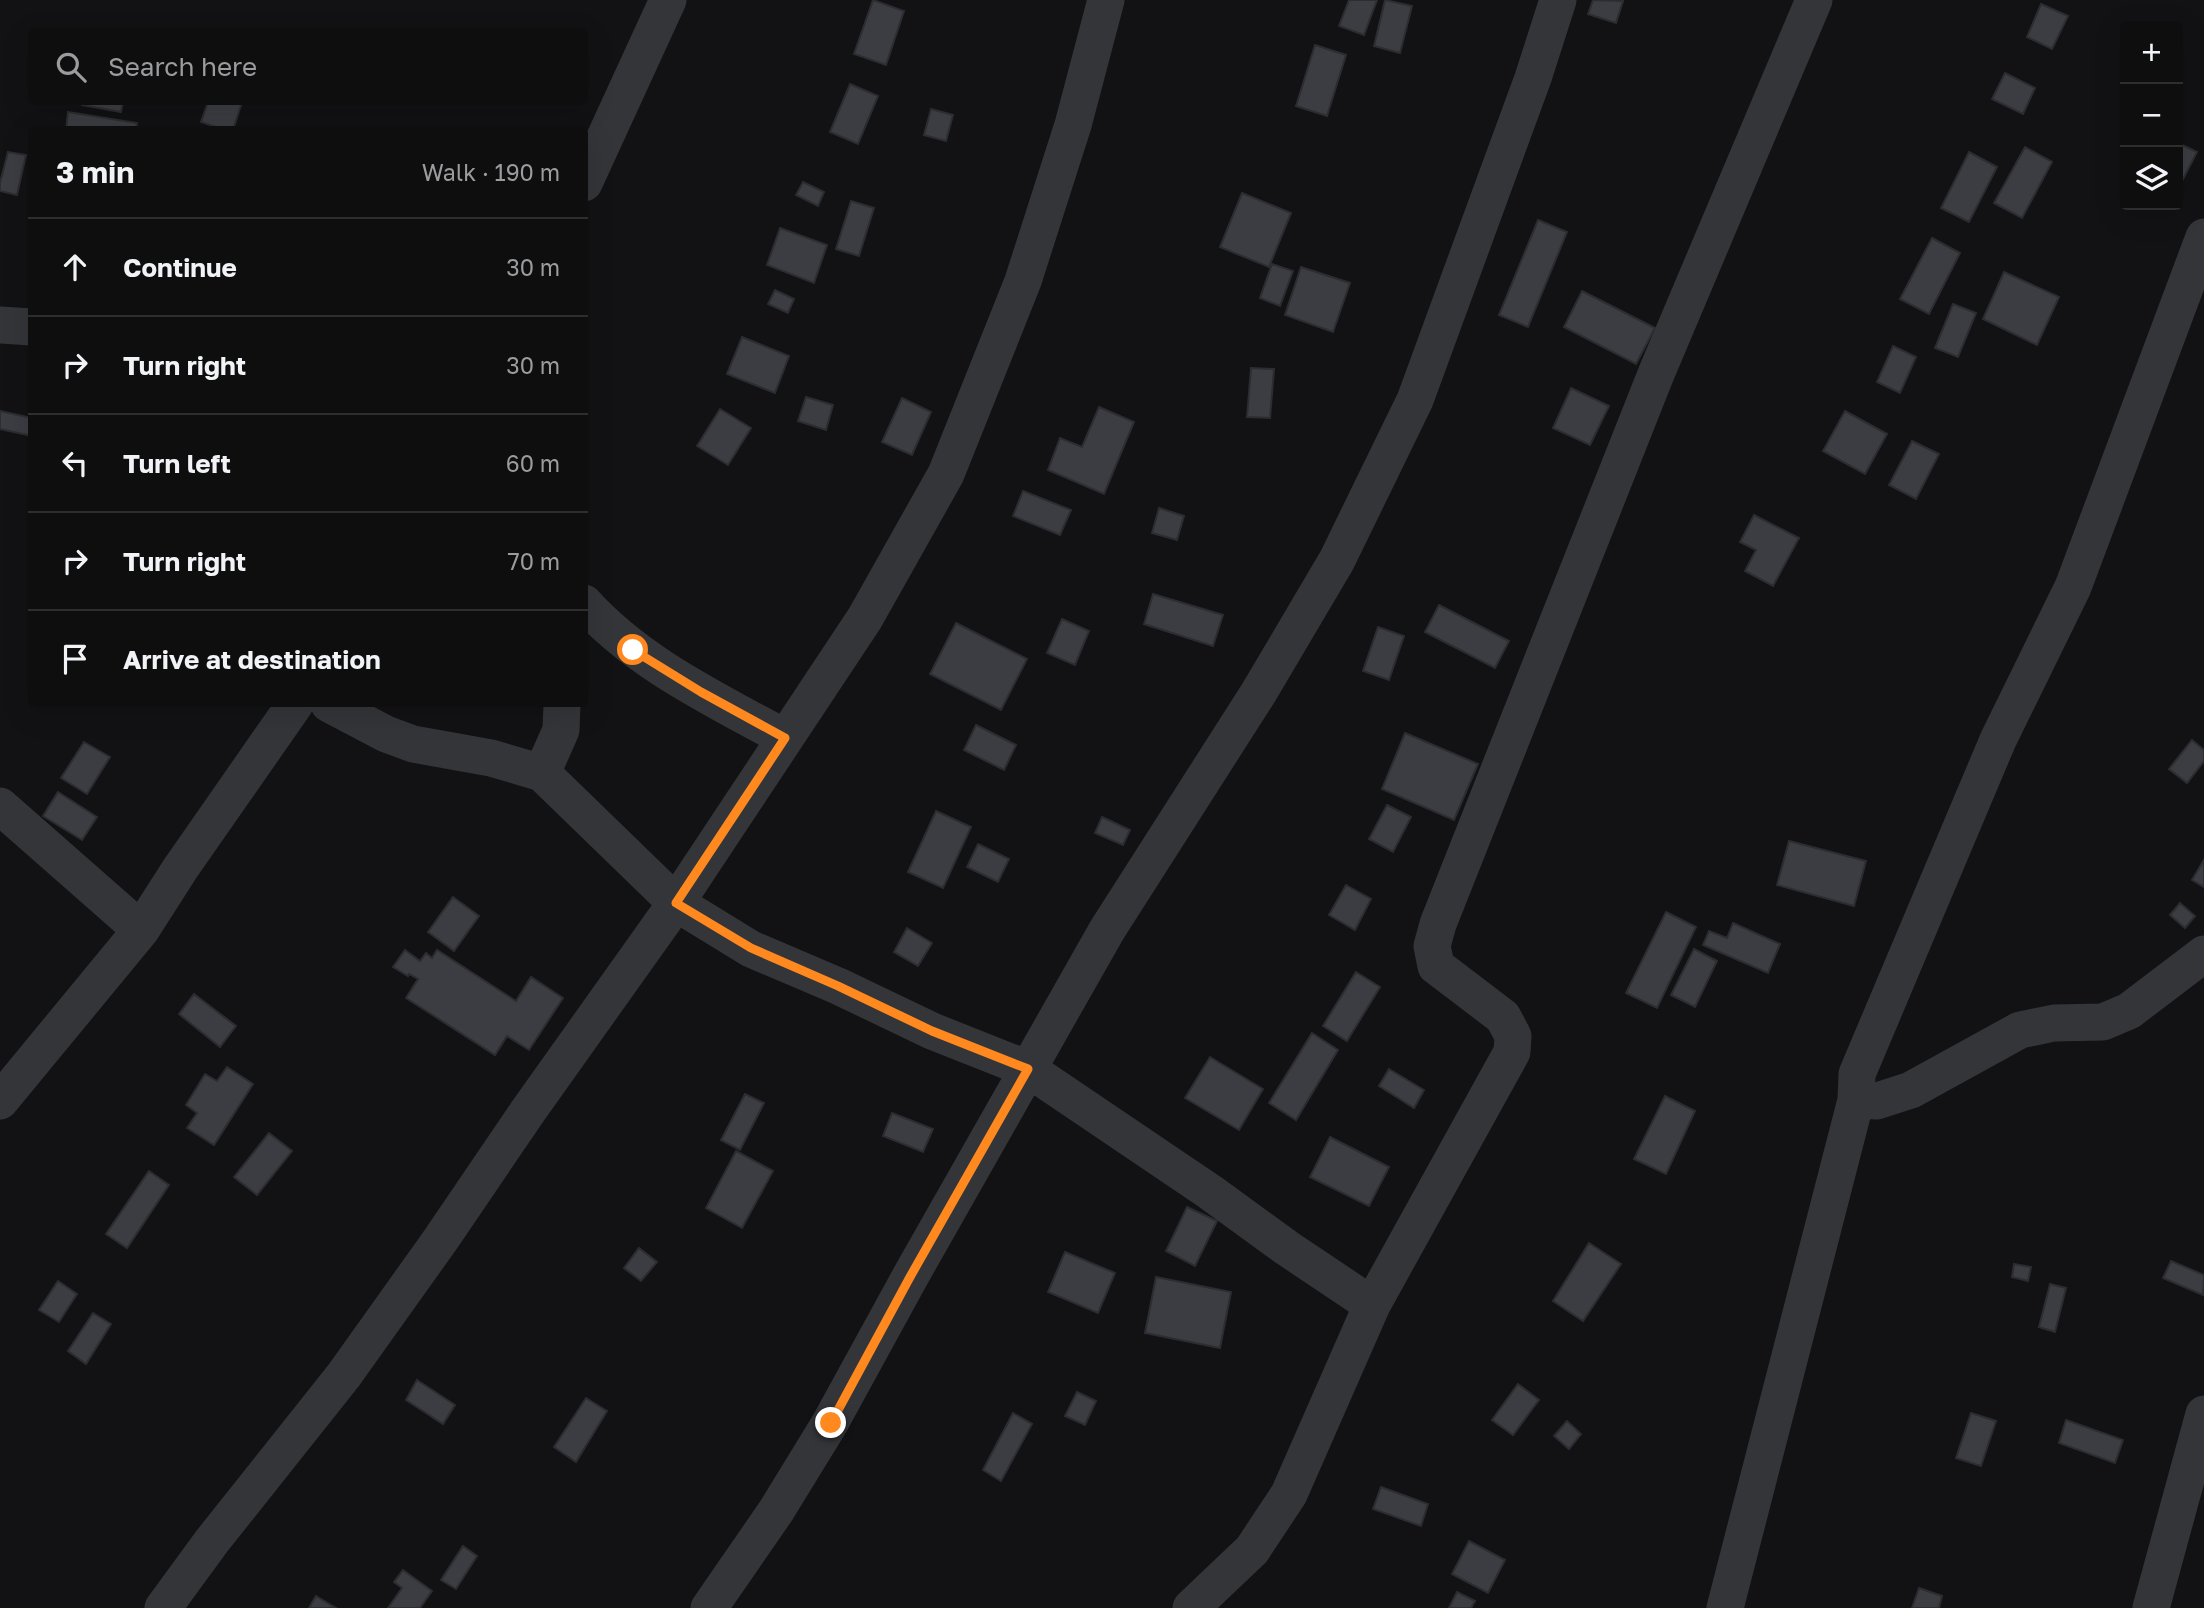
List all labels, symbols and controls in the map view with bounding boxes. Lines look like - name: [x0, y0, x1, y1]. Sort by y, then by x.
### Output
- map controls: [2120, 21, 2183, 210]
- button: +: [2120, 21, 2183, 84]
- search box: [28, 28, 588, 105]
- icon: search: [52, 48, 90, 86]
- text: Search here: [108, 51, 257, 82]
- button: −: [2120, 84, 2183, 147]
- button: layers: [2120, 147, 2183, 210]
- text: 3 min: [56, 154, 134, 190]
- text: Walk · 190 m: [422, 158, 560, 186]
- icon: ahead: [56, 248, 94, 286]
- text: Continue: [123, 252, 237, 283]
- text: 30 m: [506, 253, 560, 281]
- icon: right: [56, 346, 94, 384]
- text: Turn right: [123, 350, 246, 381]
- text: 30 m: [506, 351, 560, 379]
- icon: left: [56, 444, 94, 482]
- text: Turn left: [123, 448, 231, 479]
- text: 60 m: [506, 449, 560, 477]
- icon: right: [56, 542, 94, 580]
- text: Turn right: [123, 546, 246, 577]
- text: 70 m: [507, 547, 560, 575]
- route start: [617, 634, 648, 665]
- icon: arrive: [56, 640, 94, 678]
- text: Arrive at destination: [123, 644, 381, 675]
- route end: [815, 1407, 846, 1438]

